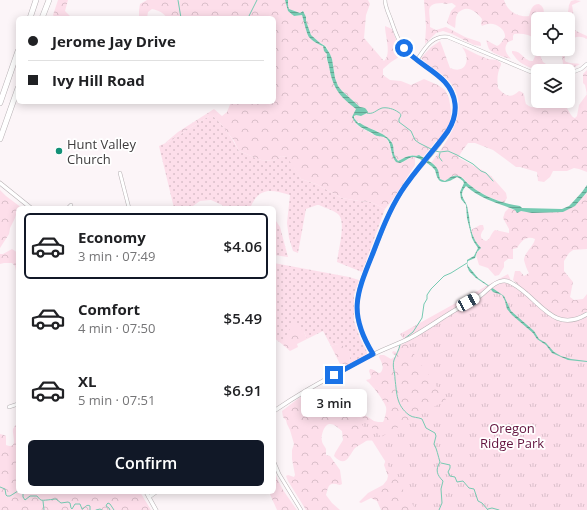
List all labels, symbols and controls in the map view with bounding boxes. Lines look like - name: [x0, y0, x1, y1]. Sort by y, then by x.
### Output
- map controls: [531, 12, 575, 108]
- button: locate: [531, 12, 575, 56]
- text: Jerome Jay Drive: [52, 31, 176, 51]
- route start: [395, 39, 413, 57]
- button: layers: [531, 64, 575, 108]
- text: Ivy Hill Road: [52, 70, 145, 90]
- place label: Hunt Valley Church: [67, 135, 136, 168]
- marker: Hunt Valley Church: [54, 146, 64, 156]
- text: Economy: [78, 227, 146, 247]
- icon: car: [30, 228, 66, 264]
- text: $4.06: [224, 236, 262, 256]
- text: 3 min · 07:49: [78, 247, 155, 265]
- car: [455, 291, 481, 313]
- text: Comfort: [78, 299, 140, 319]
- icon: car: [30, 300, 66, 336]
- text: $5.49: [224, 308, 262, 328]
- text: 4 min · 07:50: [78, 319, 155, 337]
- route end: [325, 366, 343, 384]
- text: XL: [78, 371, 96, 391]
- icon: car: [30, 372, 66, 408]
- text: $6.91: [224, 380, 262, 400]
- callout: 3 min: [301, 389, 367, 417]
- text: 5 min · 07:51: [78, 391, 155, 409]
- text: 3 min: [316, 394, 352, 412]
- park label: Oregon Ridge Park: [480, 419, 544, 452]
- button: Confirm: [28, 440, 264, 486]

